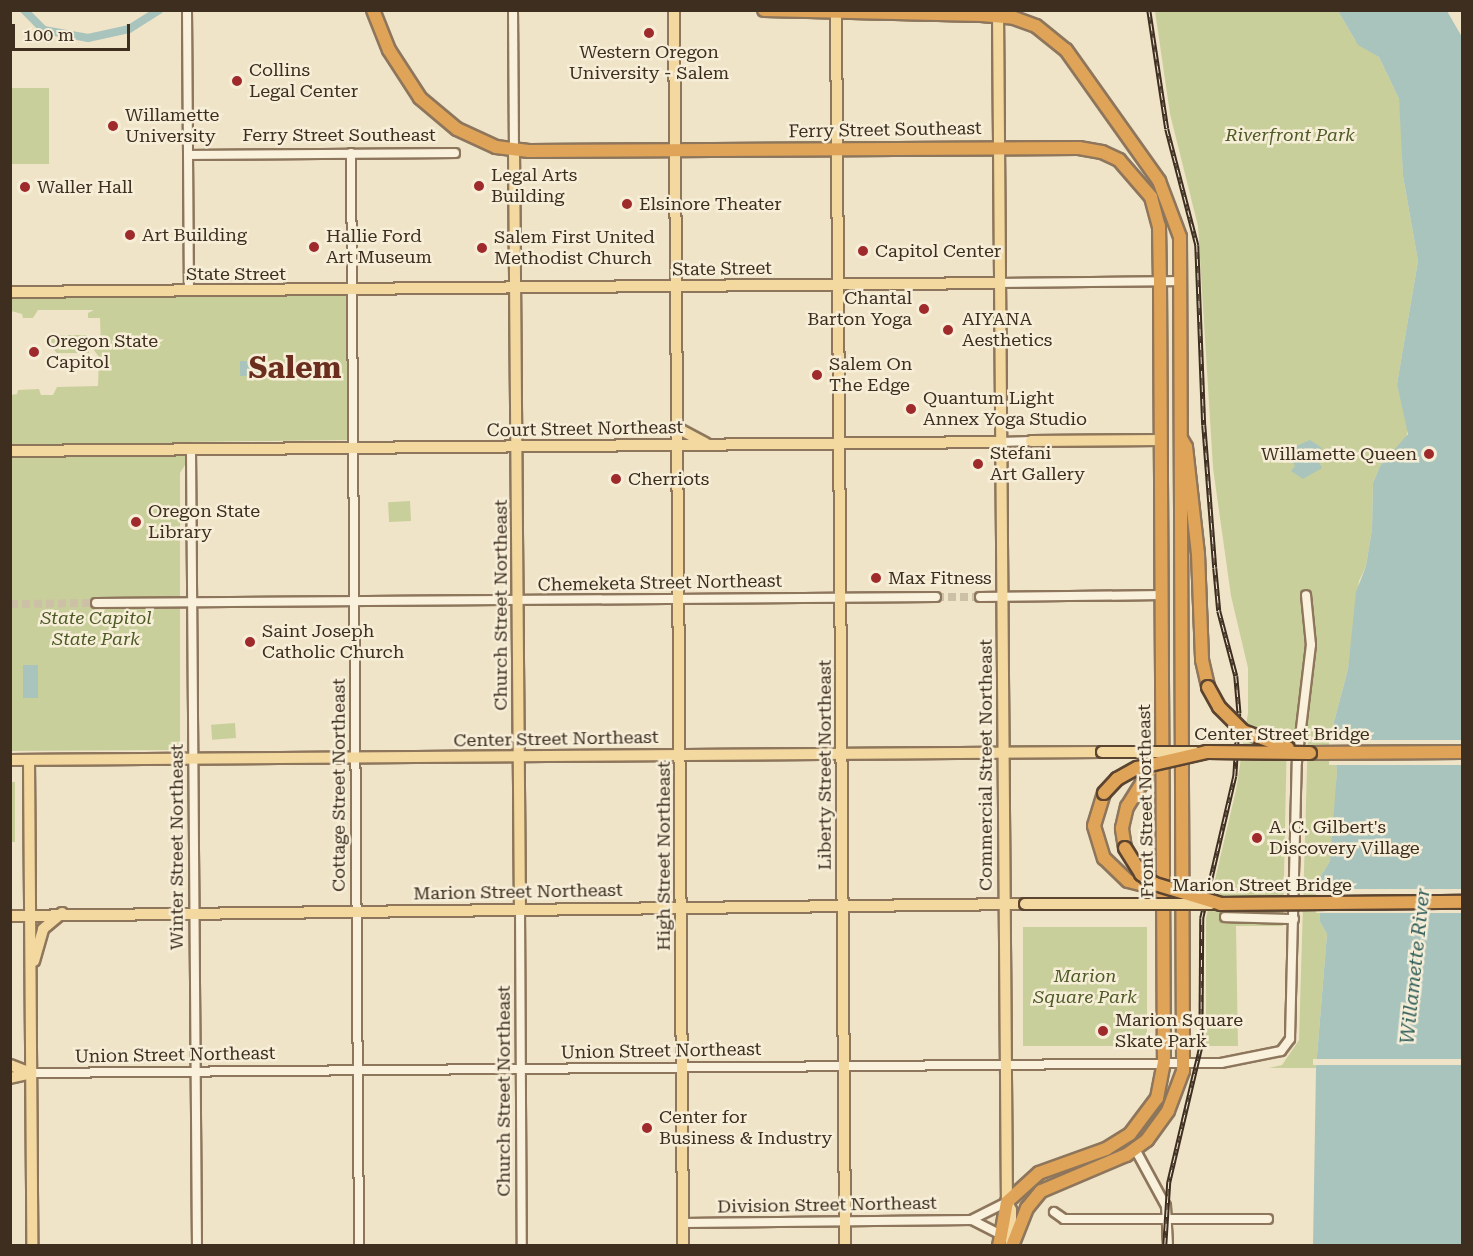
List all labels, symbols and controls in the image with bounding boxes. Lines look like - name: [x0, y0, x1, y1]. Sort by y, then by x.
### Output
- scale bar: [15, 12, 134, 50]
- text: 100 m: [23, 24, 74, 45]
- marker: Western Oregon University - Salem: [642, 26, 656, 40]
- place label: Western Oregon University - Salem: [569, 42, 729, 84]
- place label: Collins Legal Center: [249, 60, 358, 103]
- marker: Collins Legal Center: [230, 74, 244, 88]
- place label: Willamette University: [125, 105, 219, 148]
- street label: Ferry Street Southeast: [788, 118, 982, 142]
- marker: Willamette University: [106, 119, 120, 133]
- street label: Ferry Street Southeast: [242, 124, 436, 146]
- park label: Riverfront Park: [1225, 124, 1355, 146]
- place label: Legal Arts Building: [491, 165, 577, 207]
- place label: Waller Hall: [37, 176, 133, 198]
- marker: Legal Arts Building: [472, 179, 486, 193]
- marker: Waller Hall: [18, 180, 32, 194]
- place label: Elsinore Theater: [639, 193, 782, 215]
- marker: Elsinore Theater: [620, 197, 634, 211]
- place label: Art Building: [142, 224, 247, 246]
- place label: Hallie Ford Art Museum: [326, 226, 432, 268]
- place label: Salem First United Methodist Church: [494, 227, 655, 270]
- marker: Art Building: [123, 228, 137, 242]
- marker: Hallie Ford Art Museum: [307, 240, 321, 254]
- place label: Capitol Center: [875, 240, 1001, 262]
- marker: Salem First United Methodist Church: [475, 241, 489, 255]
- marker: Capitol Center: [856, 244, 870, 258]
- street label: State Street: [672, 257, 772, 281]
- street label: State Street: [186, 263, 286, 285]
- place label: Chantal Barton Yoga: [807, 288, 912, 330]
- marker: Chantal Barton Yoga: [917, 302, 931, 316]
- place label: AIYANA Aesthetics: [962, 309, 1052, 352]
- marker: AIYANA Aesthetics: [939, 321, 957, 339]
- place label: Oregon State Capitol: [46, 331, 158, 374]
- marker: Oregon State Capitol: [27, 345, 41, 359]
- district label: Salem: [248, 350, 342, 386]
- place label: Salem On The Edge: [829, 354, 912, 397]
- marker: Salem On The Edge: [810, 368, 824, 382]
- place label: Quantum Light Annex Yoga Studio: [923, 388, 1087, 430]
- marker: Quantum Light Annex Yoga Studio: [904, 402, 918, 416]
- street label: Court Street Northeast: [487, 416, 683, 442]
- place label: Stefani Art Gallery: [990, 443, 1085, 486]
- place label: Willamette Queen: [1261, 443, 1417, 465]
- marker: Willamette Queen: [1422, 447, 1436, 461]
- marker: Stefani Art Gallery: [971, 457, 985, 471]
- place label: Cherriots: [628, 468, 709, 490]
- marker: Cherriots: [609, 472, 623, 486]
- street label: Church Street Northeast: [490, 499, 512, 711]
- place label: Oregon State Library: [148, 501, 260, 544]
- marker: Oregon State Library: [129, 515, 143, 529]
- place label: Max Fitness: [888, 567, 992, 589]
- street label: Chemeketa Street Northeast: [538, 570, 782, 596]
- marker: Max Fitness: [869, 571, 883, 585]
- park label: State Capitol State Park: [40, 608, 152, 650]
- place label: Saint Joseph Catholic Church: [262, 621, 404, 664]
- marker: Saint Joseph Catholic Church: [243, 635, 257, 649]
- street label: Commercial Street Northeast: [975, 639, 997, 891]
- street label: Liberty Street Northeast: [814, 660, 836, 870]
- street label: Cottage Street Northeast: [328, 678, 350, 892]
- street label: Front Street Northeast: [1134, 704, 1158, 898]
- street label: Center Street Bridge: [1194, 723, 1370, 745]
- street label: Center Street Northeast: [453, 726, 659, 752]
- street label: Winter Street Northeast: [166, 744, 188, 950]
- street label: High Street Northeast: [653, 761, 675, 951]
- place label: A. C. Gilbert's Discovery Village: [1269, 817, 1420, 860]
- marker: A. C. Gilbert's Discovery Village: [1250, 831, 1264, 845]
- street label: Marion Street Bridge: [1172, 874, 1352, 896]
- street label: Marion Street Northeast: [413, 879, 623, 905]
- water label: Willamette River: [1395, 887, 1435, 1045]
- park label: Marion Square Park: [1033, 966, 1137, 1008]
- street label: Church Street Northeast: [493, 985, 515, 1197]
- place label: Marion Square Skate Park: [1115, 1010, 1243, 1052]
- marker: Marion Square Skate Park: [1096, 1024, 1110, 1038]
- street label: Union Street Northeast: [560, 1038, 762, 1064]
- street label: Union Street Northeast: [74, 1042, 276, 1068]
- place label: Center for Business & Industry: [659, 1107, 832, 1150]
- marker: Center for Business & Industry: [640, 1121, 654, 1135]
- street label: Division Street Northeast: [717, 1192, 937, 1218]

